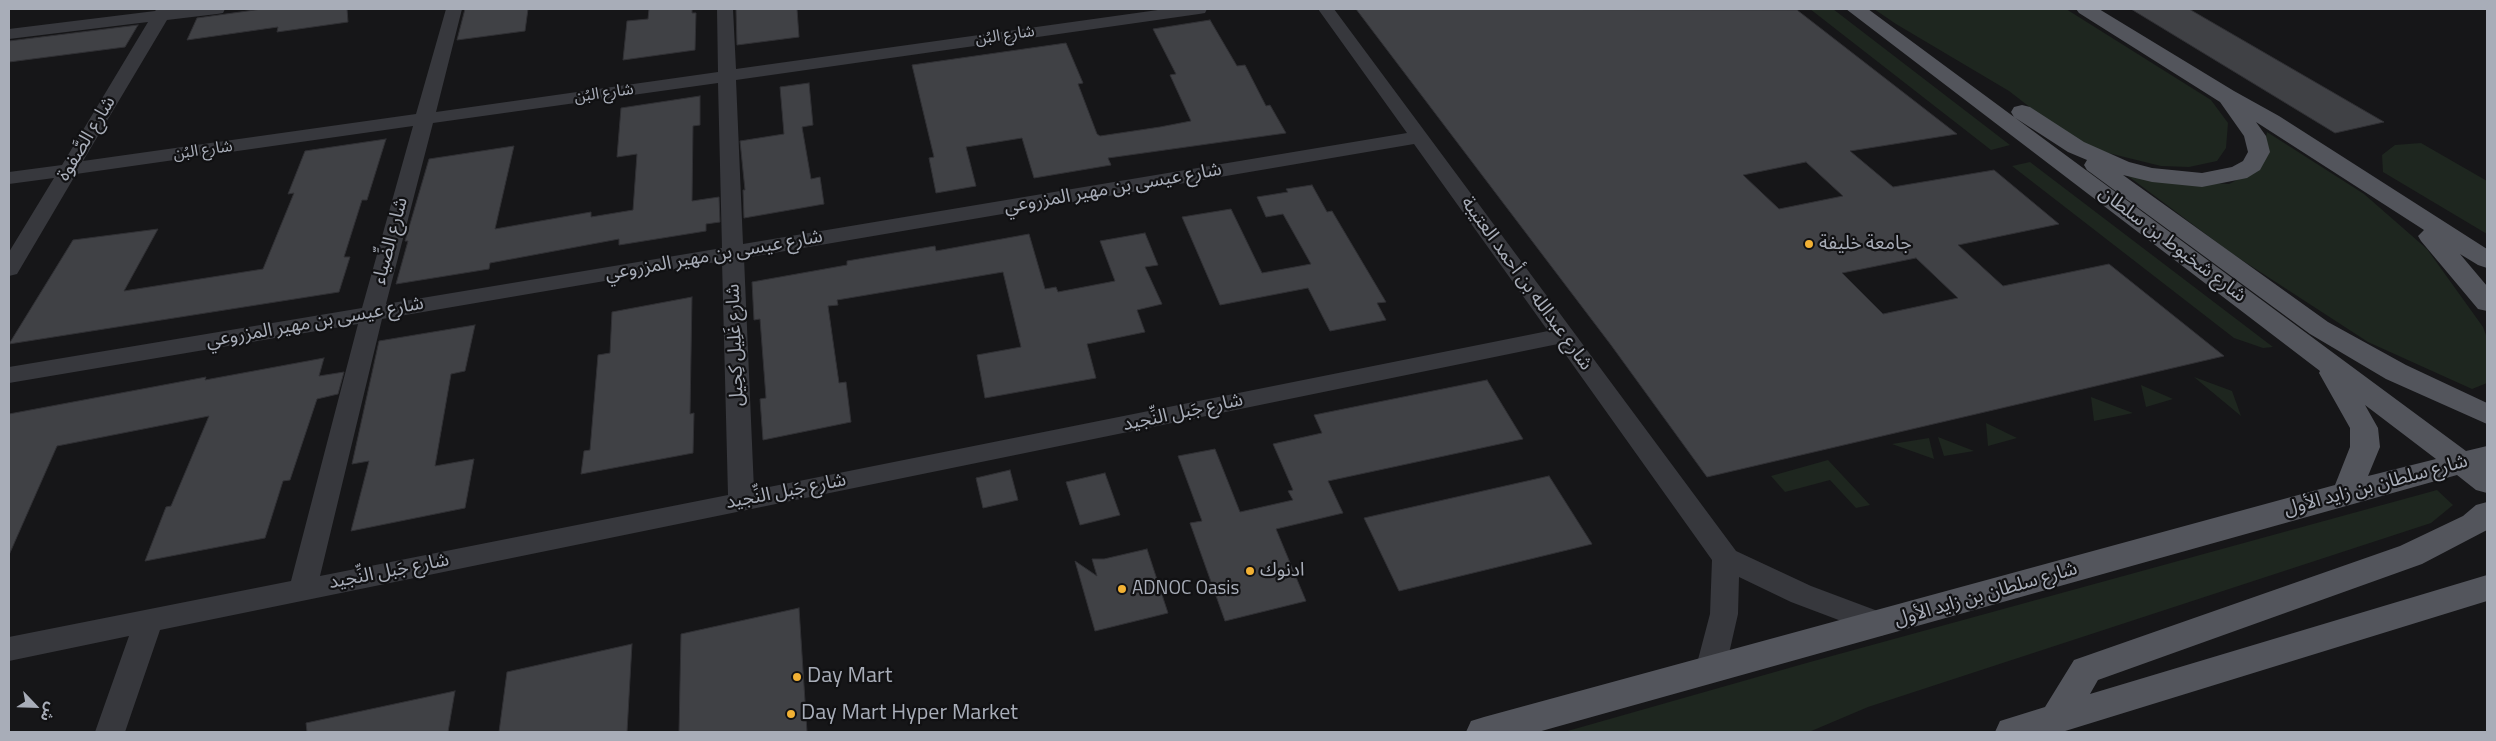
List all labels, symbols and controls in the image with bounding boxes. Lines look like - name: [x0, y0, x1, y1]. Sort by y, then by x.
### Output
- street label: شارع البُن: [974, 22, 1036, 50]
- street label: شارع البُن: [573, 80, 635, 108]
- street label: شارع الصَّفوة: [53, 93, 121, 185]
- street label: شارع البُن: [172, 137, 234, 165]
- street label: شارع عيسى بن مهير المزروعي: [1002, 159, 1224, 219]
- street label: شارع شخبوط بن سلطان: [2094, 182, 2250, 308]
- street label: شارع عبدالله بن أحمد العتيبة: [1455, 193, 1597, 375]
- street label: شارع الضِّياء: [368, 195, 414, 287]
- street label: شارع عيسى بن مهير المزروعي: [603, 226, 825, 286]
- place label: جامعة خليفة: [1819, 233, 1912, 255]
- marker: جامعة خليفة: [1803, 238, 1815, 250]
- street label: شارع غَلِيل كِحِيل: [722, 283, 750, 407]
- street label: شارع عيسى بن مهير المزروعي: [204, 293, 426, 353]
- street label: شارع جَبل النِّجيد: [1121, 389, 1245, 437]
- street label: شارع سلطان بن زايد الأول: [2282, 450, 2470, 522]
- street label: شارع جَبل النِّجيد: [724, 469, 848, 515]
- street label: شارع جَبل النِّجيد: [327, 549, 451, 595]
- street label: شارع سلطان بن زايد الأول: [1892, 558, 2080, 632]
- place label: ادنوك: [1260, 560, 1304, 582]
- marker: ادنوك: [1244, 565, 1256, 577]
- place label: ADNOC Oasis: [1132, 578, 1239, 600]
- marker: ADNOC Oasis: [1116, 583, 1128, 595]
- place label: Day Mart: [807, 664, 892, 690]
- marker: Day Mart: [791, 671, 803, 683]
- north arrow: [10, 681, 60, 731]
- text: ش: [36, 699, 63, 725]
- place label: Day Mart Hyper Market: [801, 701, 1018, 727]
- marker: Day Mart Hyper Market: [785, 708, 797, 720]

